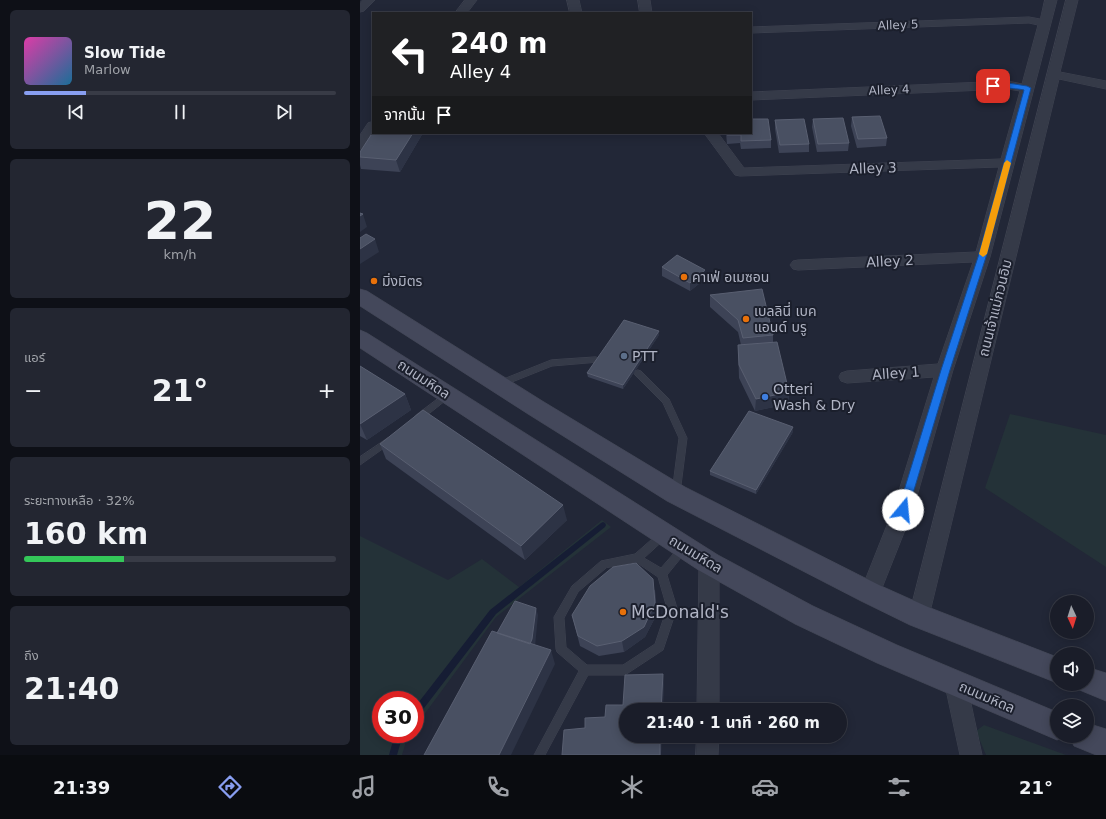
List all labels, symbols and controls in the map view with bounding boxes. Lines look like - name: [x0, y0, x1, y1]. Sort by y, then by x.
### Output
- street label: Alley 5: [877, 17, 919, 33]
- text: 240 m: [450, 27, 547, 60]
- icon: left: [384, 28, 436, 80]
- text: Slow Tide: [84, 44, 166, 62]
- text: Alley 4: [450, 61, 511, 82]
- text: Marlow: [84, 62, 131, 77]
- pin: [976, 69, 1010, 103]
- icon: arrive: [982, 75, 1004, 97]
- street label: Alley 4: [868, 82, 910, 98]
- icon: previous: [65, 101, 87, 123]
- icon: pause: [169, 101, 191, 123]
- icon: next: [273, 101, 295, 123]
- icon: arrive: [433, 104, 455, 126]
- text: จากนั้น: [384, 106, 425, 124]
- street label: Alley 3: [849, 159, 897, 177]
- text: 22: [144, 191, 216, 251]
- text: km/h: [164, 247, 196, 262]
- street label: Alley 2: [866, 252, 914, 270]
- street label: ถนนเจ้าแม่กวนอิม: [975, 258, 1015, 358]
- place label: คาเฟ่ อเมซอน: [692, 269, 769, 285]
- place label: มิ่งมิตร: [382, 272, 423, 289]
- marker: คาเฟ่ อเมซอน: [679, 272, 689, 282]
- marker: มิ่งมิตร: [369, 276, 379, 286]
- place label: เบลลินี่ เบค แอนด์ บรู: [754, 301, 816, 336]
- marker: เบลลินี่ เบค แอนด์ บรู: [741, 314, 751, 324]
- place label: PTT: [632, 348, 658, 364]
- text: แอร์: [24, 350, 45, 365]
- marker: PTT: [619, 351, 629, 361]
- street label: ถนนมหิดล: [395, 356, 453, 402]
- street label: Alley 1: [872, 363, 920, 383]
- text: 21°: [152, 373, 208, 408]
- text: −: [24, 378, 42, 403]
- text: +: [318, 378, 336, 403]
- place label: Otteri Wash & Dry: [773, 381, 855, 413]
- marker: Otteri Wash & Dry: [760, 392, 770, 402]
- position arrow: [882, 489, 924, 531]
- text: ระยะทางเหลือ · 32%: [24, 493, 135, 508]
- text: 160 km: [24, 516, 148, 551]
- street label: ถนนมหิดล: [667, 532, 725, 576]
- north arrow: [1050, 595, 1094, 639]
- map controls: [1050, 595, 1094, 743]
- place label: McDonald's: [631, 602, 729, 622]
- marker: McDonald's: [618, 607, 628, 617]
- button: sound: [1050, 647, 1094, 691]
- text: ถึง: [24, 648, 39, 663]
- text: 21:40: [24, 671, 120, 706]
- street label: ถนนมหิดล: [957, 678, 1017, 716]
- speed limit sign: 30: [372, 691, 424, 743]
- button: layers: [1050, 699, 1094, 743]
- text: 21:40 · 1 นาที · 260 m: [646, 714, 820, 732]
- icon: directions: [216, 773, 244, 801]
- icon: music: [350, 773, 378, 801]
- icon: phone: [484, 773, 512, 801]
- icon: climate: [618, 773, 646, 801]
- icon: car: [751, 773, 779, 801]
- icon: filters: [885, 773, 913, 801]
- text: 21:39: [53, 777, 110, 798]
- text: 21°: [1019, 777, 1053, 798]

